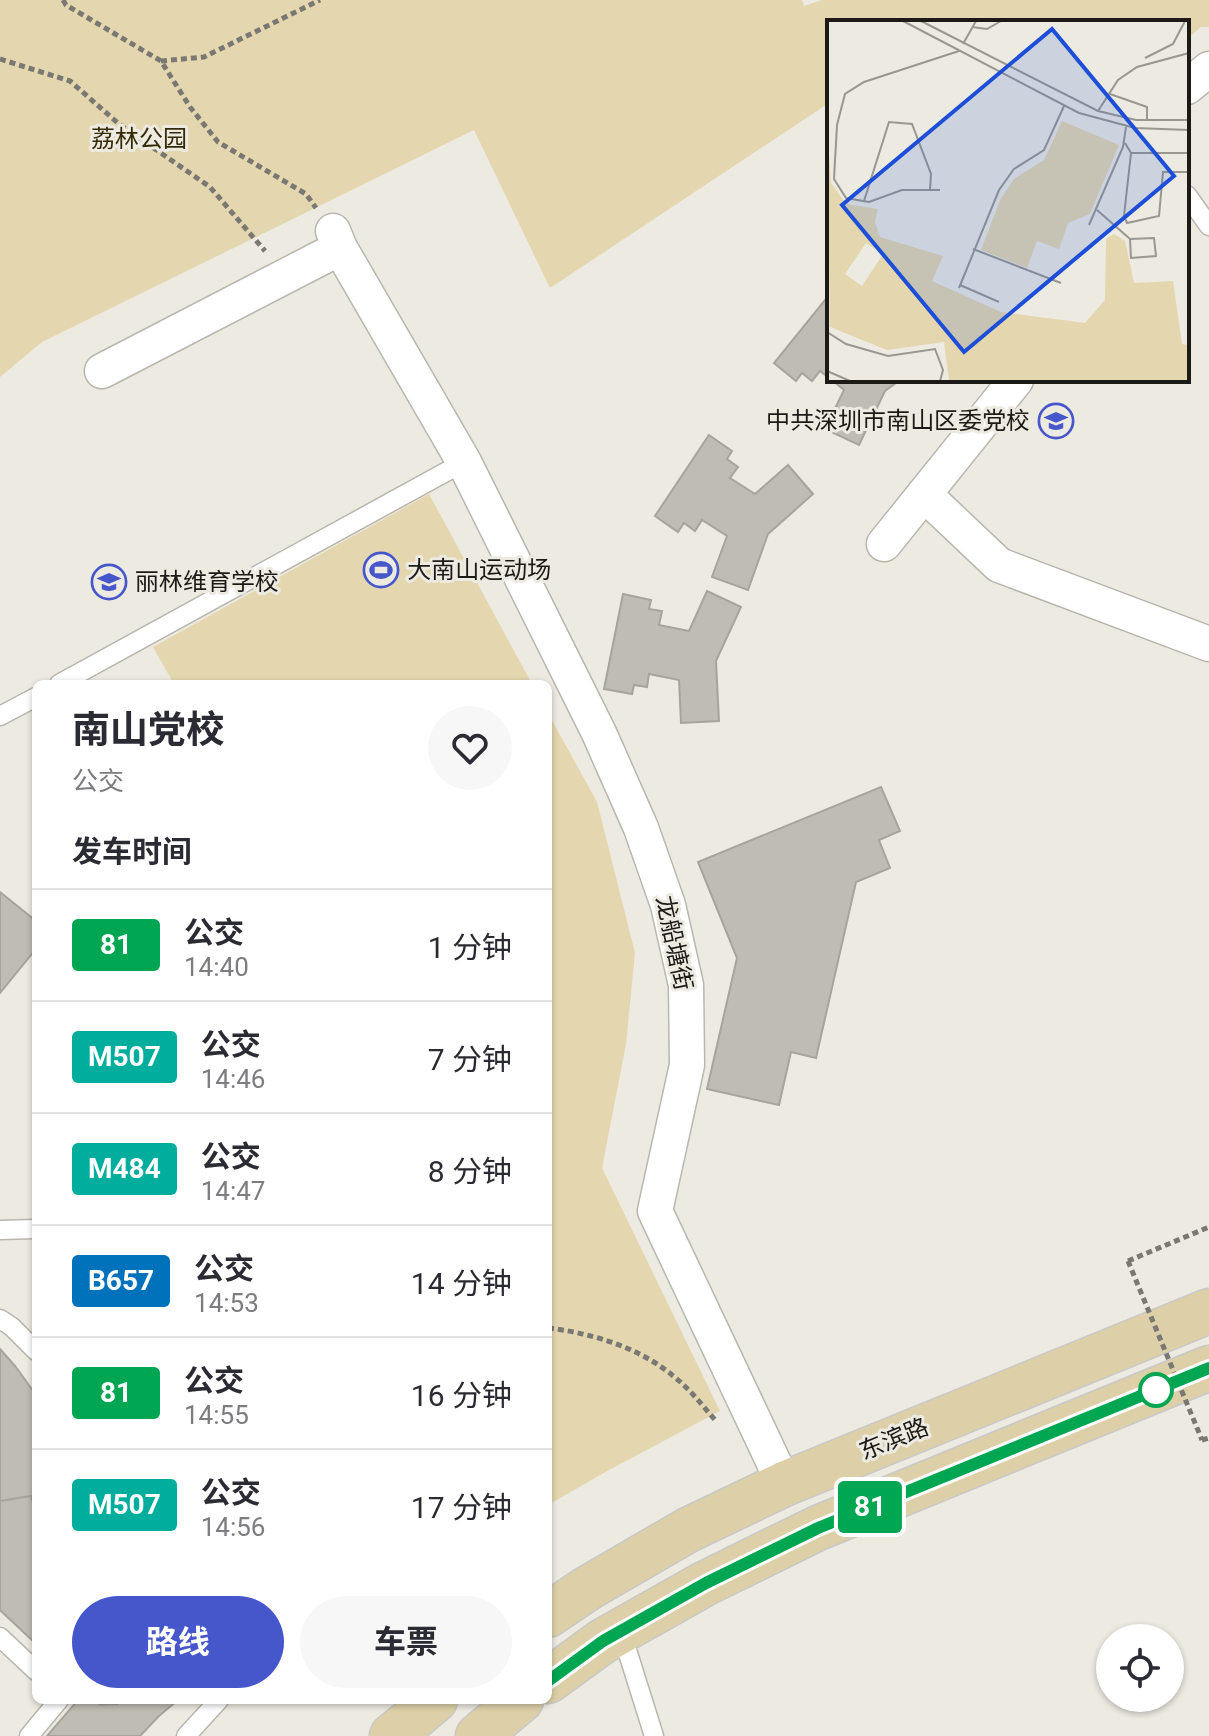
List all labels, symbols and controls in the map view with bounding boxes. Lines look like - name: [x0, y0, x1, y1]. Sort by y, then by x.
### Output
- inset map: [827, 20, 1189, 382]
- park label: 荔林公园: [91, 125, 187, 153]
- school or university icon: 中共深圳市南山区委党校: [1037, 402, 1075, 440]
- place label: 中共深圳市南山区委党校: [766, 407, 1030, 435]
- sports icon: 大南山运动场: [362, 551, 400, 589]
- place label: 大南山运动场: [407, 556, 551, 584]
- school or university icon: 丽林维育学校: [90, 563, 128, 601]
- place label: 丽林维育学校: [135, 568, 279, 596]
- button: heart: [428, 706, 512, 790]
- text: 南山党校: [72, 708, 224, 752]
- text: 公交: [72, 766, 124, 796]
- text: 发车时间: [72, 834, 192, 869]
- street label: 龙船塘街: [650, 893, 698, 993]
- text: 公交: [184, 915, 244, 950]
- text: 81: [100, 928, 132, 961]
- text: 1 分钟: [428, 930, 512, 965]
- text: 14:40: [184, 952, 249, 982]
- text: 公交: [201, 1027, 261, 1062]
- text: M507: [88, 1040, 161, 1073]
- text: 7 分钟: [428, 1042, 512, 1077]
- text: 14:46: [201, 1064, 265, 1094]
- text: 公交: [201, 1139, 261, 1174]
- text: M484: [88, 1152, 161, 1185]
- text: 8 分钟: [428, 1154, 512, 1189]
- text: 14:47: [201, 1176, 265, 1206]
- text: 公交: [194, 1251, 254, 1286]
- text: B657: [88, 1264, 154, 1297]
- text: 14 分钟: [411, 1266, 512, 1301]
- text: 14:53: [194, 1288, 259, 1318]
- text: 公交: [184, 1363, 244, 1398]
- unlabelled marker: [1139, 1373, 1173, 1407]
- text: 81: [100, 1376, 132, 1409]
- text: 16 分钟: [411, 1378, 512, 1413]
- text: 14:55: [184, 1400, 249, 1430]
- street label: 东滨路: [855, 1413, 933, 1465]
- text: 公交: [201, 1475, 261, 1510]
- line badge: 81: [834, 1481, 906, 1533]
- text: M507: [88, 1488, 161, 1521]
- text: 17 分钟: [411, 1490, 512, 1525]
- text: 81: [854, 1490, 886, 1523]
- text: 14:56: [201, 1512, 265, 1542]
- button: 路线: [72, 1596, 284, 1688]
- button: 车票: [300, 1596, 512, 1688]
- map controls: [1096, 1624, 1184, 1712]
- button: locate: [1096, 1624, 1184, 1712]

